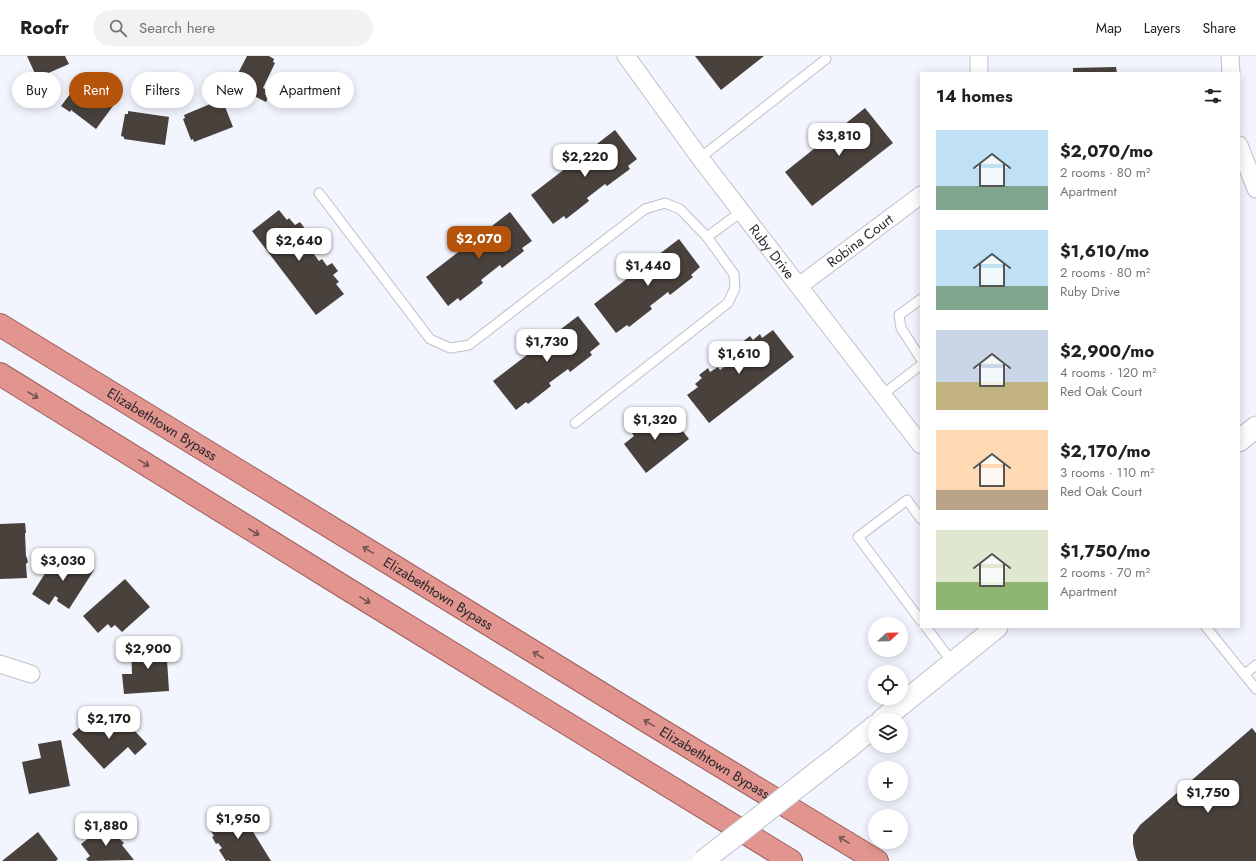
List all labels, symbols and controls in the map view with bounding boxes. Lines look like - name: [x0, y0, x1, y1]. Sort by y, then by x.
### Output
- search box: [93, 10, 373, 46]
- text: Roofr: [20, 14, 69, 41]
- icon: search: [107, 17, 129, 39]
- text: Search here: [139, 17, 215, 39]
- text: Map: [1096, 18, 1122, 38]
- text: Layers: [1144, 18, 1180, 38]
- text: Share: [1202, 18, 1236, 38]
- chip: Buy: [12, 72, 61, 108]
- chip: Rent: [69, 72, 123, 108]
- chip: Filters: [131, 72, 194, 108]
- chip: New: [202, 72, 257, 108]
- chip: Apartment: [265, 72, 354, 108]
- text: 14 homes: [936, 84, 1013, 108]
- icon: filters: [1202, 85, 1224, 107]
- pin: $3,810: [806, 123, 872, 157]
- text: $3,810: [817, 126, 861, 145]
- text: $2,070/mo: [1060, 139, 1153, 163]
- pin: $2,220: [552, 144, 618, 178]
- icon: home: [968, 146, 1016, 194]
- text: $2,220: [562, 147, 608, 166]
- text: 2 rooms · 80 m²: [1060, 163, 1150, 182]
- text: Apartment: [1060, 182, 1117, 201]
- street label: Robina Court: [823, 209, 898, 272]
- street label: Ruby Drive: [744, 220, 800, 283]
- pin: $2,070: [446, 226, 512, 260]
- pin: $2,640: [266, 228, 332, 262]
- text: $2,070: [456, 229, 502, 248]
- text: $2,640: [275, 231, 323, 250]
- text: $1,610/mo: [1060, 239, 1149, 263]
- icon: home: [968, 246, 1016, 294]
- pin: $1,440: [615, 253, 681, 287]
- text: $1,440: [625, 256, 671, 275]
- text: 2 rooms · 80 m²: [1060, 263, 1150, 282]
- text: Ruby Drive: [1060, 282, 1120, 301]
- pin: $1,730: [514, 329, 580, 363]
- text: $1,730: [525, 332, 569, 351]
- text: $2,900/mo: [1060, 339, 1154, 363]
- pin: $1,610: [706, 341, 772, 375]
- text: $1,610: [718, 344, 760, 363]
- icon: home: [968, 346, 1016, 394]
- text: 4 rooms · 120 m²: [1060, 363, 1157, 382]
- text: Red Oak Court: [1060, 382, 1142, 401]
- street label: Elizabethtown Bypass: [103, 383, 221, 466]
- one-way arrow: [27, 391, 39, 399]
- pin: $1,320: [622, 407, 688, 441]
- text: $1,320: [633, 410, 677, 429]
- text: $2,170/mo: [1060, 439, 1151, 463]
- icon: home: [968, 446, 1016, 494]
- one-way arrow: [138, 460, 150, 468]
- text: 3 rooms · 110 m²: [1060, 463, 1155, 482]
- text: Red Oak Court: [1060, 482, 1142, 501]
- one-way arrow: [248, 528, 260, 536]
- text: $1,750/mo: [1060, 539, 1150, 563]
- one-way arrow: [362, 545, 374, 553]
- icon: home: [968, 546, 1016, 594]
- pin: $3,030: [30, 548, 96, 582]
- text: $3,030: [40, 551, 86, 570]
- street label: Elizabethtown Bypass: [380, 552, 497, 635]
- text: 2 rooms · 70 m²: [1060, 563, 1150, 582]
- text: Apartment: [1060, 582, 1117, 601]
- one-way arrow: [359, 596, 370, 604]
- north arrow: [868, 617, 908, 657]
- map controls: [868, 617, 908, 849]
- pin: $2,900: [115, 636, 181, 670]
- text: $2,900: [125, 639, 171, 658]
- one-way arrow: [532, 650, 544, 658]
- button: locate: [868, 665, 908, 705]
- pin: $2,170: [76, 706, 142, 740]
- text: $2,170: [87, 709, 131, 728]
- button: layers: [868, 713, 908, 753]
- one-way arrow: [643, 718, 655, 726]
- street label: Elizabethtown Bypass: [656, 721, 774, 804]
- button: +: [868, 761, 908, 801]
- pin: $1,750: [1175, 780, 1241, 814]
- text: $1,750: [1186, 783, 1230, 802]
- pin: $1,950: [205, 806, 271, 840]
- text: $1,950: [216, 809, 260, 828]
- button: −: [868, 809, 908, 849]
- pin: $1,880: [73, 813, 139, 847]
- text: $1,880: [84, 816, 128, 835]
- one-way arrow: [838, 836, 850, 844]

